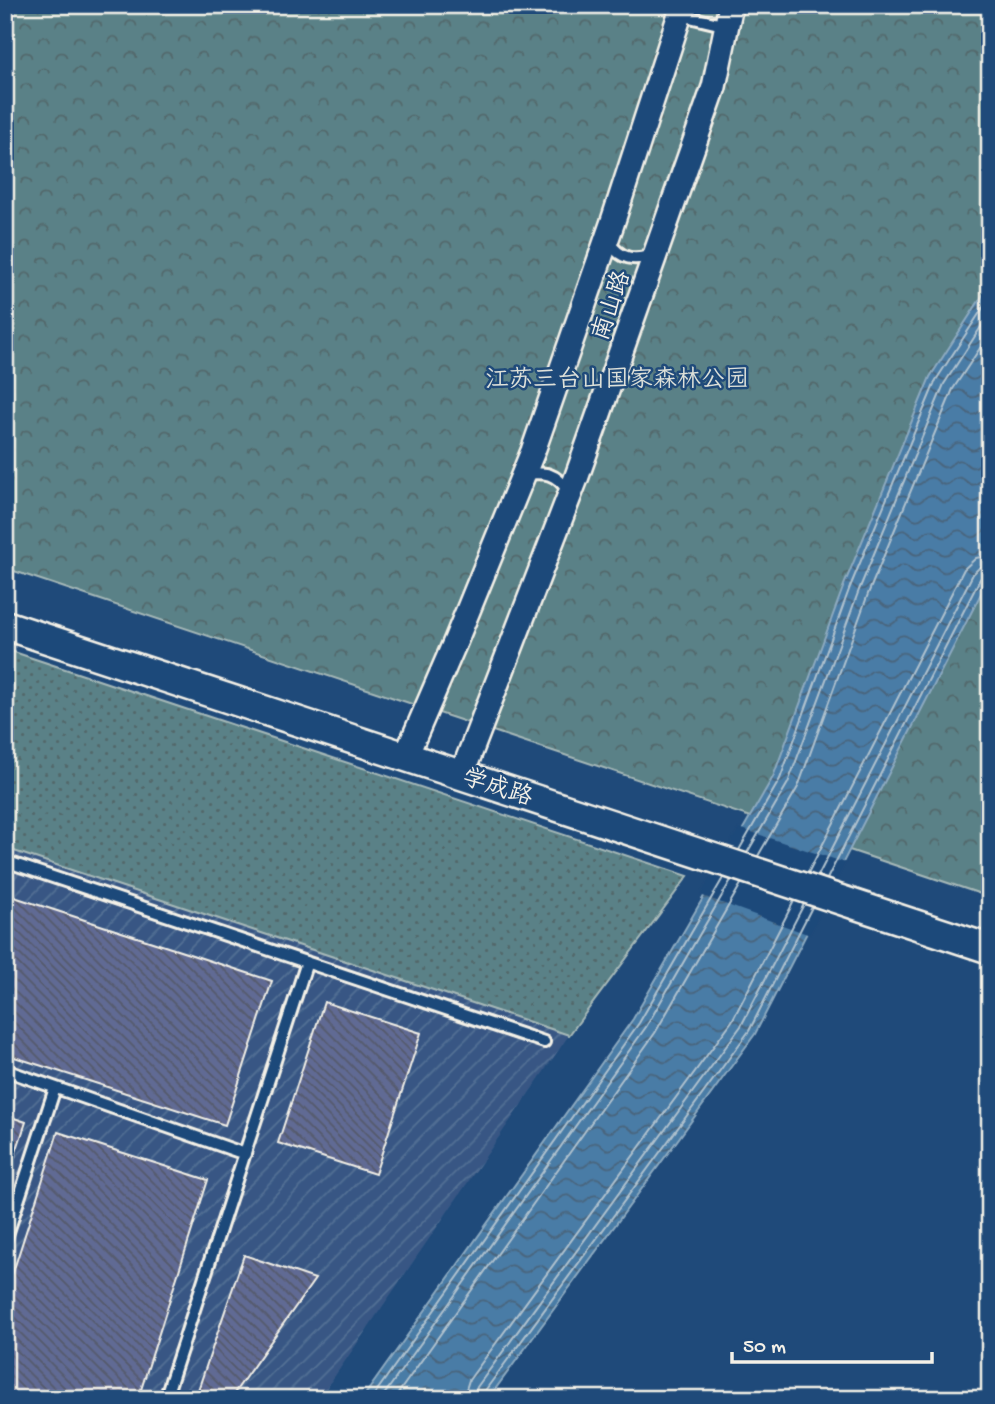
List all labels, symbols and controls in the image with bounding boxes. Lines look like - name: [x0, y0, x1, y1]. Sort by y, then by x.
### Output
- street label: 南山路: [586, 267, 639, 345]
- park label: 江苏三台山国家森林公园: [485, 366, 749, 396]
- street label: 学成路: [458, 763, 536, 814]
- scale bar: [732, 1320, 932, 1364]
- text: 50 m: [743, 1336, 786, 1361]

